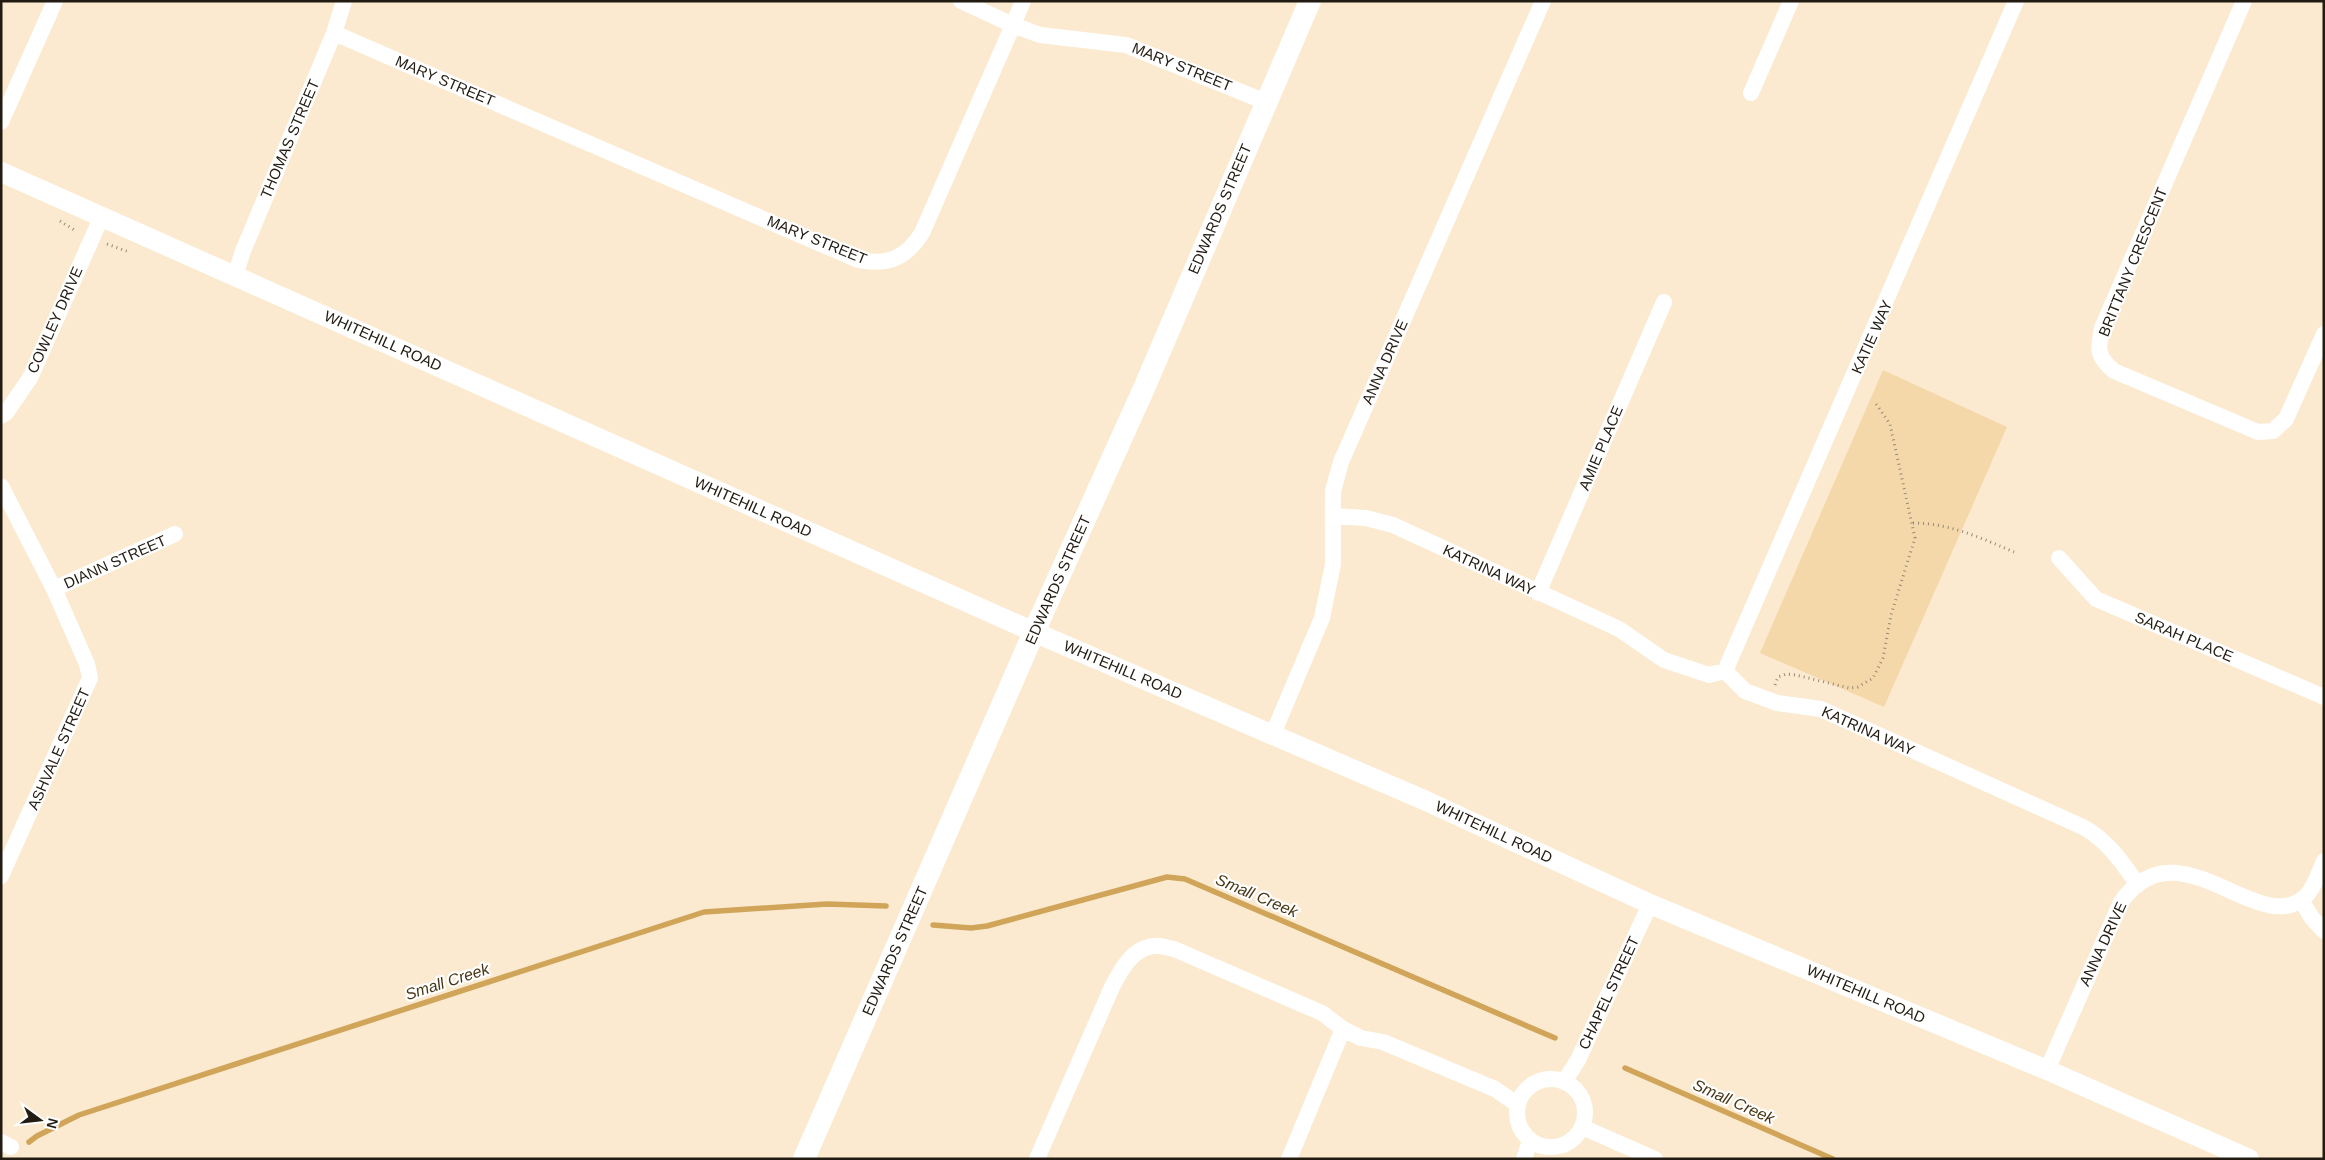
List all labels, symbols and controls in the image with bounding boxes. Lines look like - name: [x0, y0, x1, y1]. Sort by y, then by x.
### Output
- street label: MARY STREET: [1130, 39, 1235, 94]
- street label: MARY STREET: [393, 52, 497, 109]
- street label: THOMAS STREET: [257, 77, 322, 201]
- street label: EDWARDS STREET: [1184, 141, 1255, 276]
- street label: BRITTANY CRESCENT: [2095, 185, 2170, 339]
- street label: MARY STREET: [765, 212, 870, 267]
- street label: COWLEY DRIVE: [23, 264, 86, 376]
- street label: KATIE WAY: [1848, 297, 1895, 376]
- street label: WHITEHILL ROAD: [322, 307, 445, 374]
- street label: ANNA DRIVE: [1358, 317, 1411, 407]
- street label: AMIE PLACE: [1575, 403, 1626, 493]
- street label: WHITEHILL ROAD: [692, 473, 815, 540]
- street label: EDWARDS STREET: [1021, 513, 1094, 647]
- street label: DIANN STREET: [61, 531, 169, 592]
- street label: KATRINA WAY: [1440, 541, 1538, 598]
- street label: SARAH PLACE: [2133, 608, 2236, 665]
- street label: WHITEHILL ROAD: [1061, 637, 1185, 702]
- street label: ASHVALE STREET: [24, 685, 93, 812]
- street label: KATRINA WAY: [1819, 702, 1917, 759]
- street label: WHITEHILL ROAD: [1433, 797, 1555, 866]
- water label: Small Creek: [1213, 871, 1301, 921]
- street label: EDWARDS STREET: [858, 884, 931, 1018]
- street label: ANNA DRIVE: [2076, 899, 2129, 989]
- street label: CHAPEL STREET: [1575, 934, 1642, 1052]
- water label: Small Creek: [403, 960, 492, 1003]
- street label: WHITEHILL ROAD: [1804, 961, 1928, 1026]
- water label: Small Creek: [1691, 1076, 1778, 1127]
- north arrow: [15, 1095, 65, 1145]
- text: N: [44, 1116, 62, 1130]

